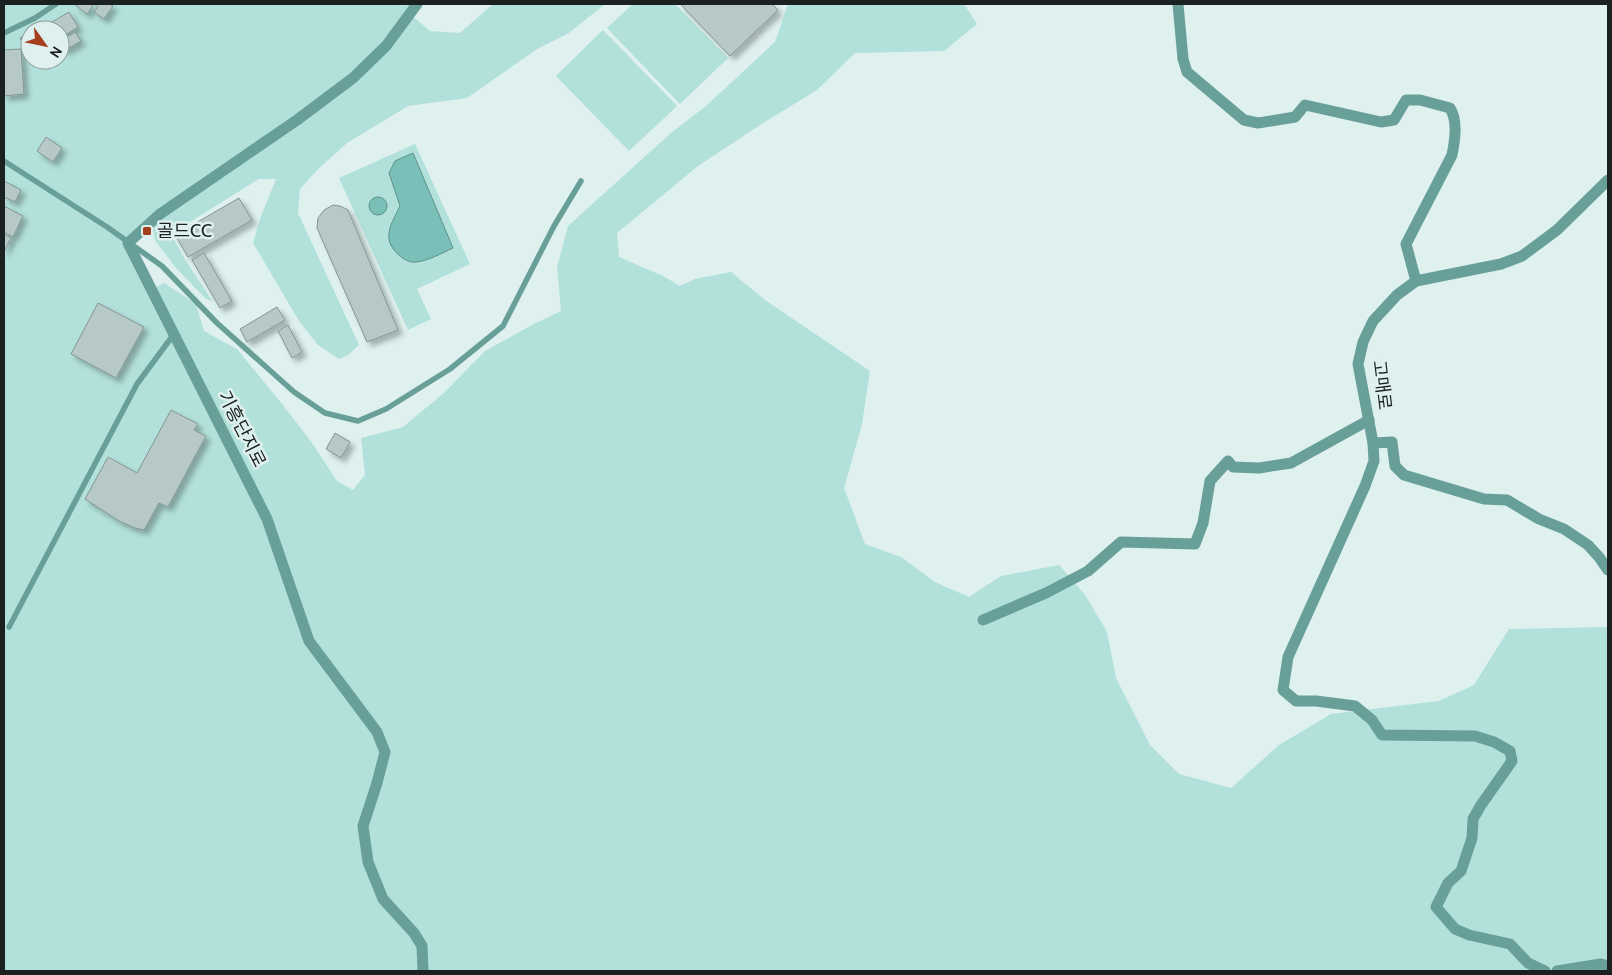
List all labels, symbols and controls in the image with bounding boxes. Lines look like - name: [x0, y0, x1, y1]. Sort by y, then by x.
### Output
- north arrow: [20, 20, 70, 70]
- text: N: [46, 43, 66, 61]
- place label: 골드CC: [157, 220, 212, 242]
- marker: 골드CC: [141, 225, 153, 237]
- street label: 고매로: [1368, 359, 1396, 411]
- street label: 기흥단지로: [213, 387, 271, 471]

